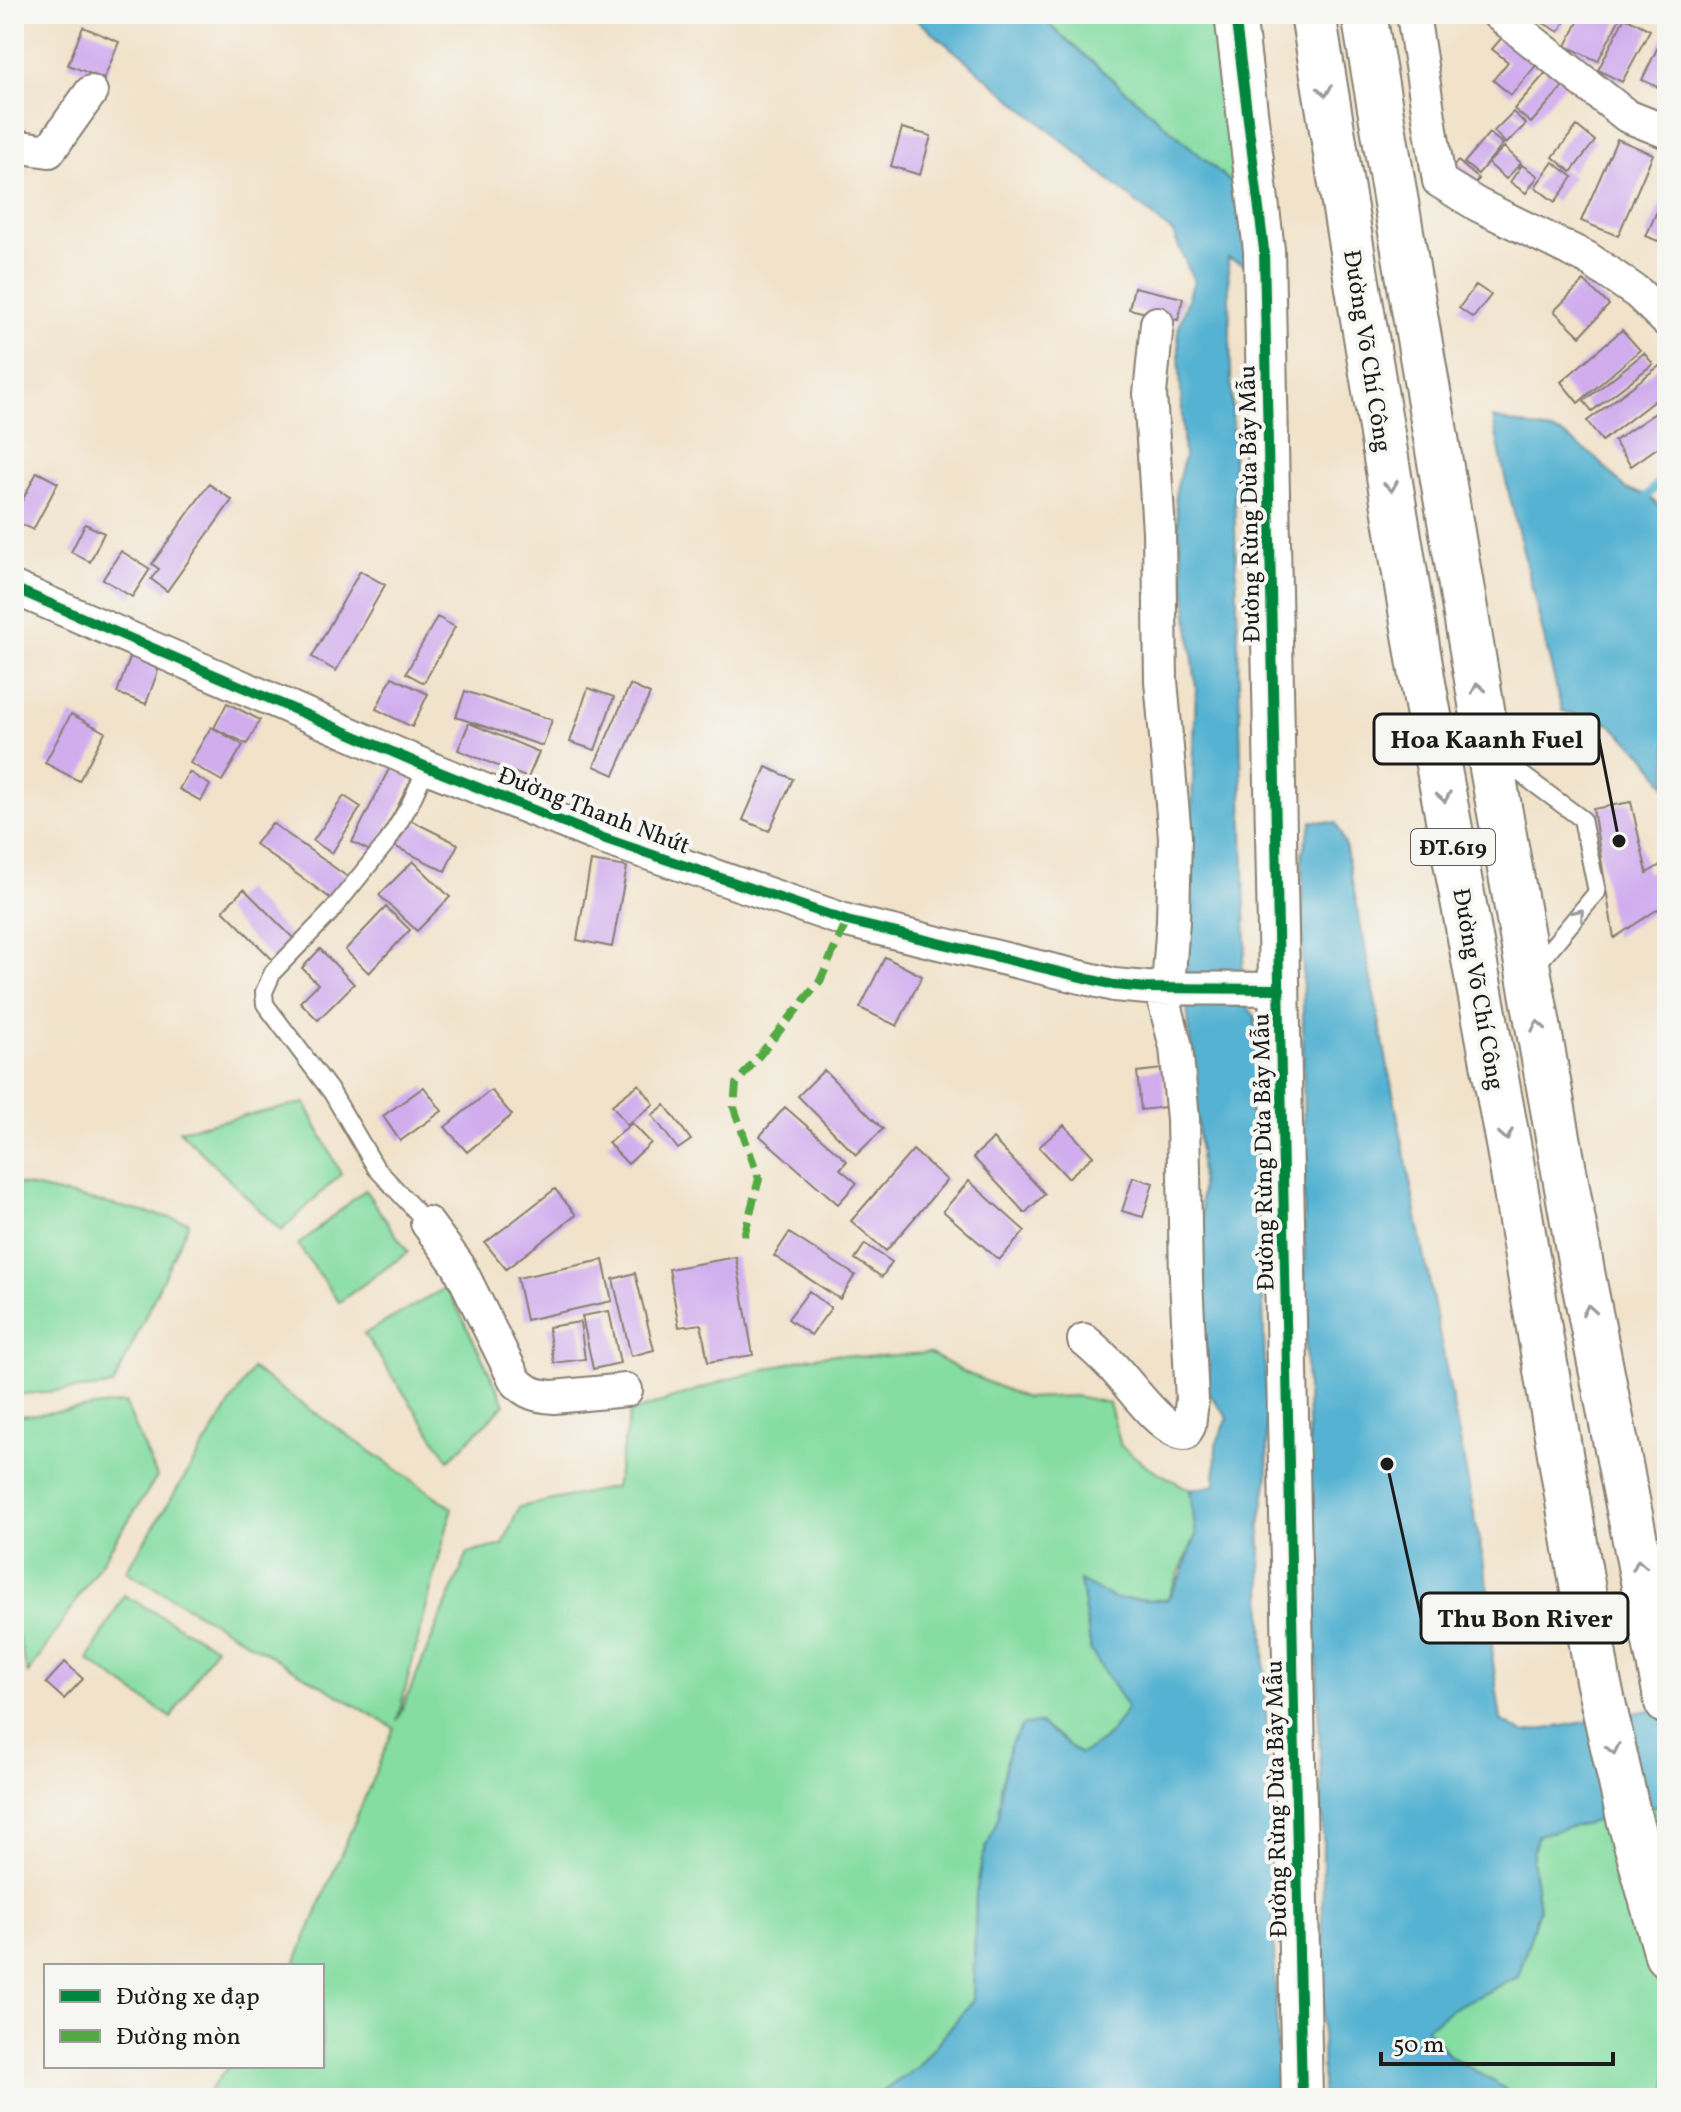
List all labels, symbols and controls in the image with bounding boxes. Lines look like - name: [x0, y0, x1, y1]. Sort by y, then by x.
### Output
- one-way arrow: [1316, 84, 1333, 98]
- street label: Đường Võ Chí Công: [1333, 248, 1399, 455]
- street label: Đường Rừng Dừa Bảy Mẫu: [1232, 365, 1270, 643]
- one-way arrow: [1381, 479, 1398, 492]
- one-way arrow: [1471, 681, 1488, 695]
- callout: Hoa Kaanh Fuel: [1374, 714, 1599, 764]
- text: Hoa Kaanh Fuel: [1390, 723, 1584, 759]
- street label: Đường Thanh Nhứt: [492, 760, 694, 864]
- one-way arrow: [1435, 790, 1452, 804]
- road number: ĐT.619: [1411, 829, 1495, 865]
- street label: Đường Võ Chí Công: [1443, 886, 1512, 1093]
- one-way arrow: [1569, 909, 1584, 923]
- street label: Đường Rừng Dừa Bảy Mẫu: [1246, 1013, 1284, 1291]
- one-way arrow: [1531, 1020, 1548, 1033]
- one-way arrow: [1497, 1129, 1514, 1142]
- one-way arrow: [1582, 1303, 1599, 1317]
- one-way arrow: [1631, 1559, 1648, 1572]
- callout: Thu Bon River: [1421, 1593, 1628, 1643]
- text: Thu Bon River: [1437, 1602, 1613, 1638]
- street label: Đường Rừng Dừa Bảy Mẫu: [1259, 1660, 1297, 1938]
- one-way arrow: [1604, 1742, 1621, 1755]
- legend: [44, 1964, 324, 2068]
- text: Đường xe đạp: [116, 1981, 260, 2015]
- scale bar: [1381, 2016, 1613, 2066]
- text: Đường mòn: [116, 2021, 241, 2055]
- text: 50 m: [1393, 2029, 1445, 2063]

